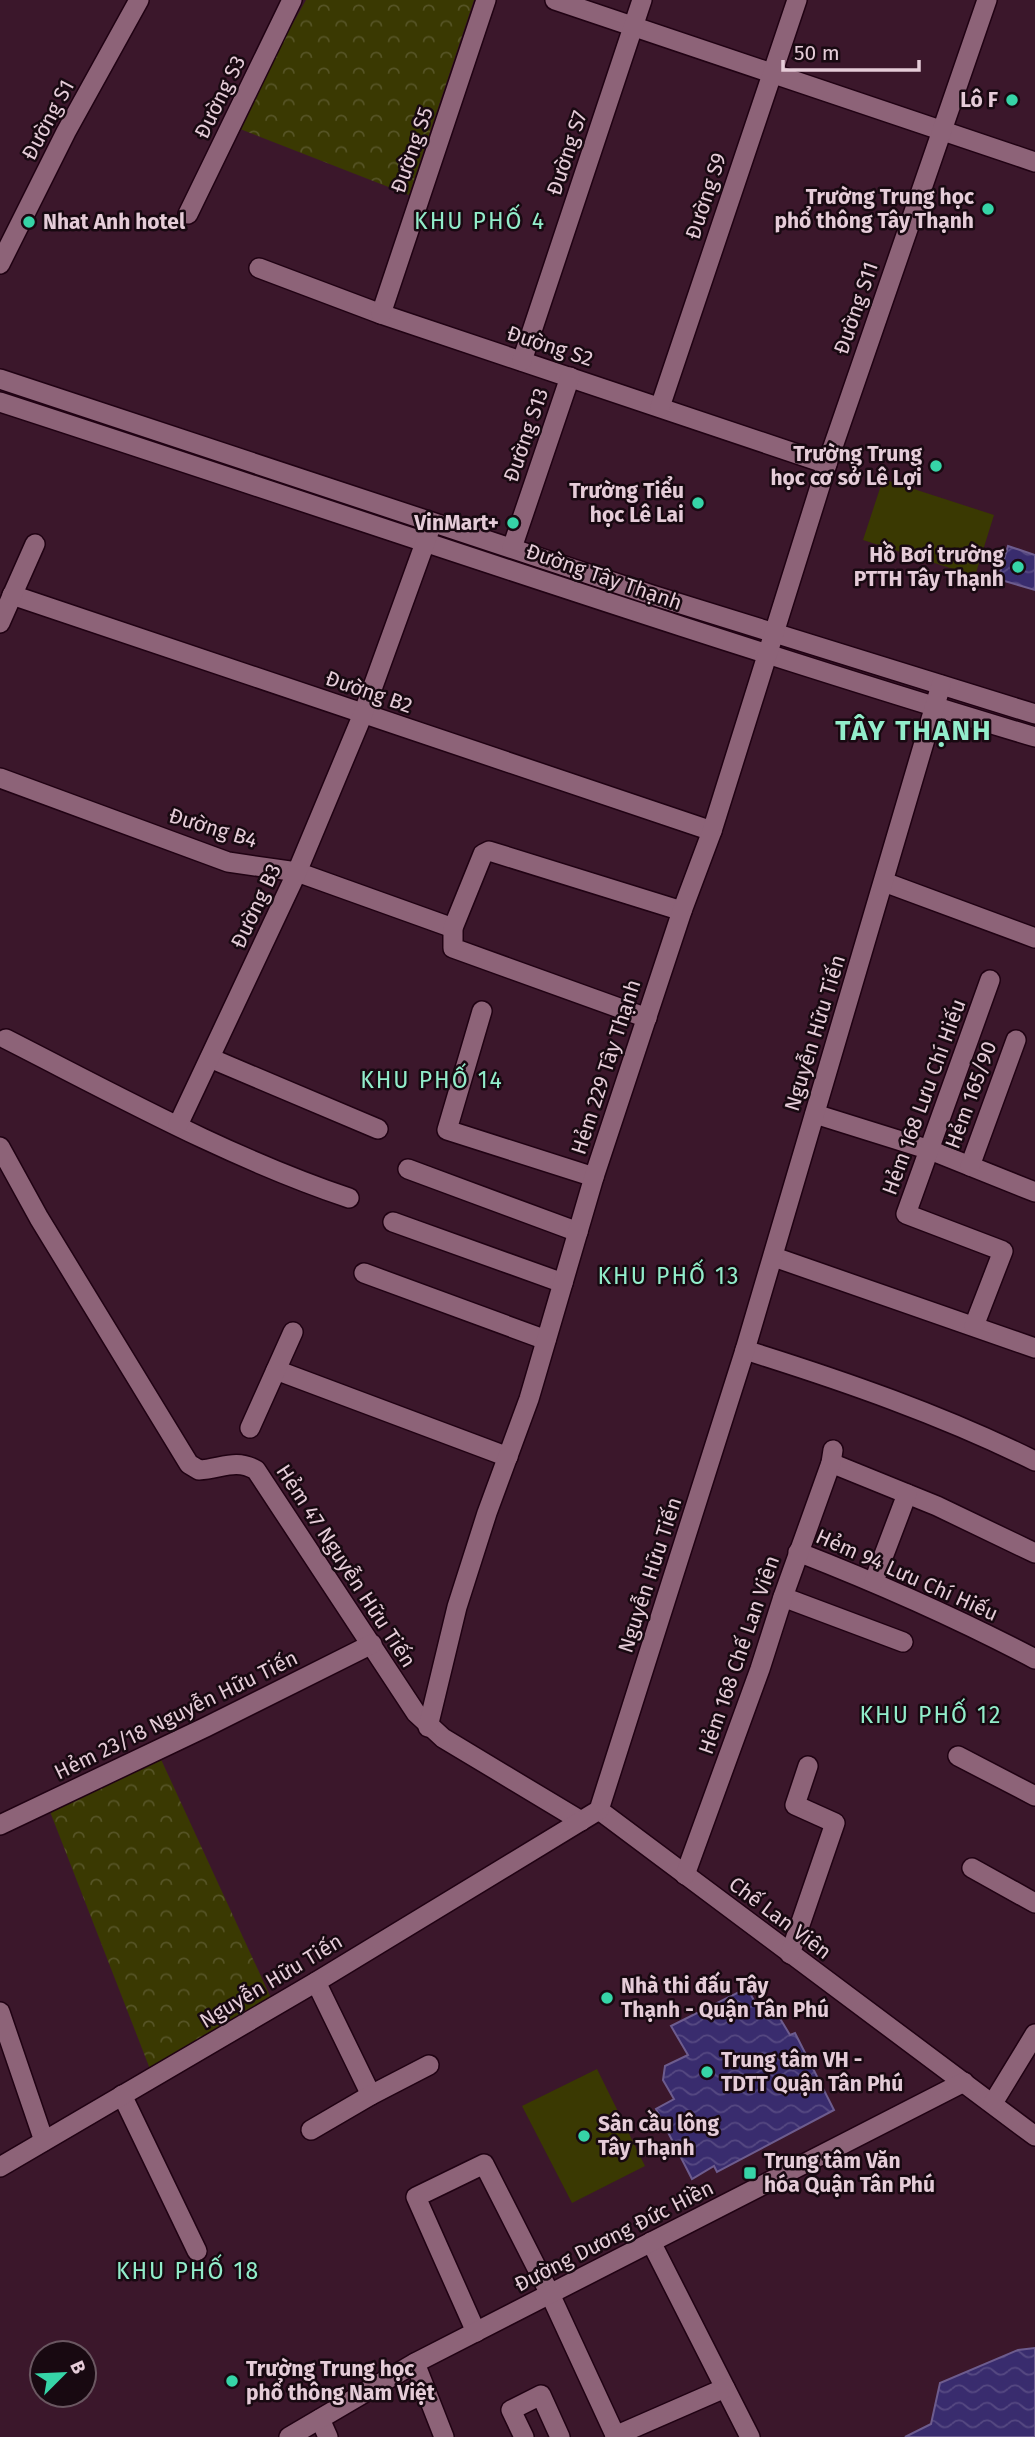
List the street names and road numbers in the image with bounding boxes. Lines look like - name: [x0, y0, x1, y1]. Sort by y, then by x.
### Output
- street label: Đường S3: [189, 51, 251, 143]
- street label: Đường S1: [16, 75, 80, 165]
- street label: Đường S5: [385, 104, 439, 196]
- street label: Đường S7: [541, 107, 593, 199]
- street label: Đường S9: [680, 149, 732, 243]
- street label: Đường S11: [828, 258, 884, 358]
- street label: Đường S2: [504, 320, 596, 372]
- street label: Đường S13: [498, 385, 554, 485]
- street label: Đường Tây Thạnh: [523, 538, 685, 616]
- street label: Đường B2: [322, 665, 416, 719]
- street label: Đường B4: [166, 802, 260, 854]
- street label: Đường B3: [225, 859, 287, 953]
- street label: Nguyễn Hữu Tiến: [779, 952, 851, 1114]
- street label: Hẻm 229 Tây Thạnh: [565, 976, 647, 1158]
- street label: Hẻm 168 Lưu Chí Hiếu: [876, 996, 972, 1198]
- street label: Hẻm 165/90: [940, 1038, 1002, 1152]
- street label: Hẻm 47 Nguyễn Hữu Tiến: [271, 1460, 421, 1672]
- street label: Nguyễn Hữu Tiến: [613, 1494, 687, 1656]
- street label: Hẻm 94 Lưu Chí Hiếu: [812, 1523, 1002, 1627]
- street label: Hẻm 168 Chế Lan Viên: [693, 1552, 785, 1758]
- street label: Hẻm 23/18 Nguyễn Hữu Tiến: [50, 1645, 302, 1785]
- street label: Chế Lan Viên: [724, 1871, 836, 1965]
- street label: Nguyễn Hữu Tiến: [195, 1928, 347, 2034]
- street label: Đường Dương Đức Hiền: [510, 2175, 718, 2297]

